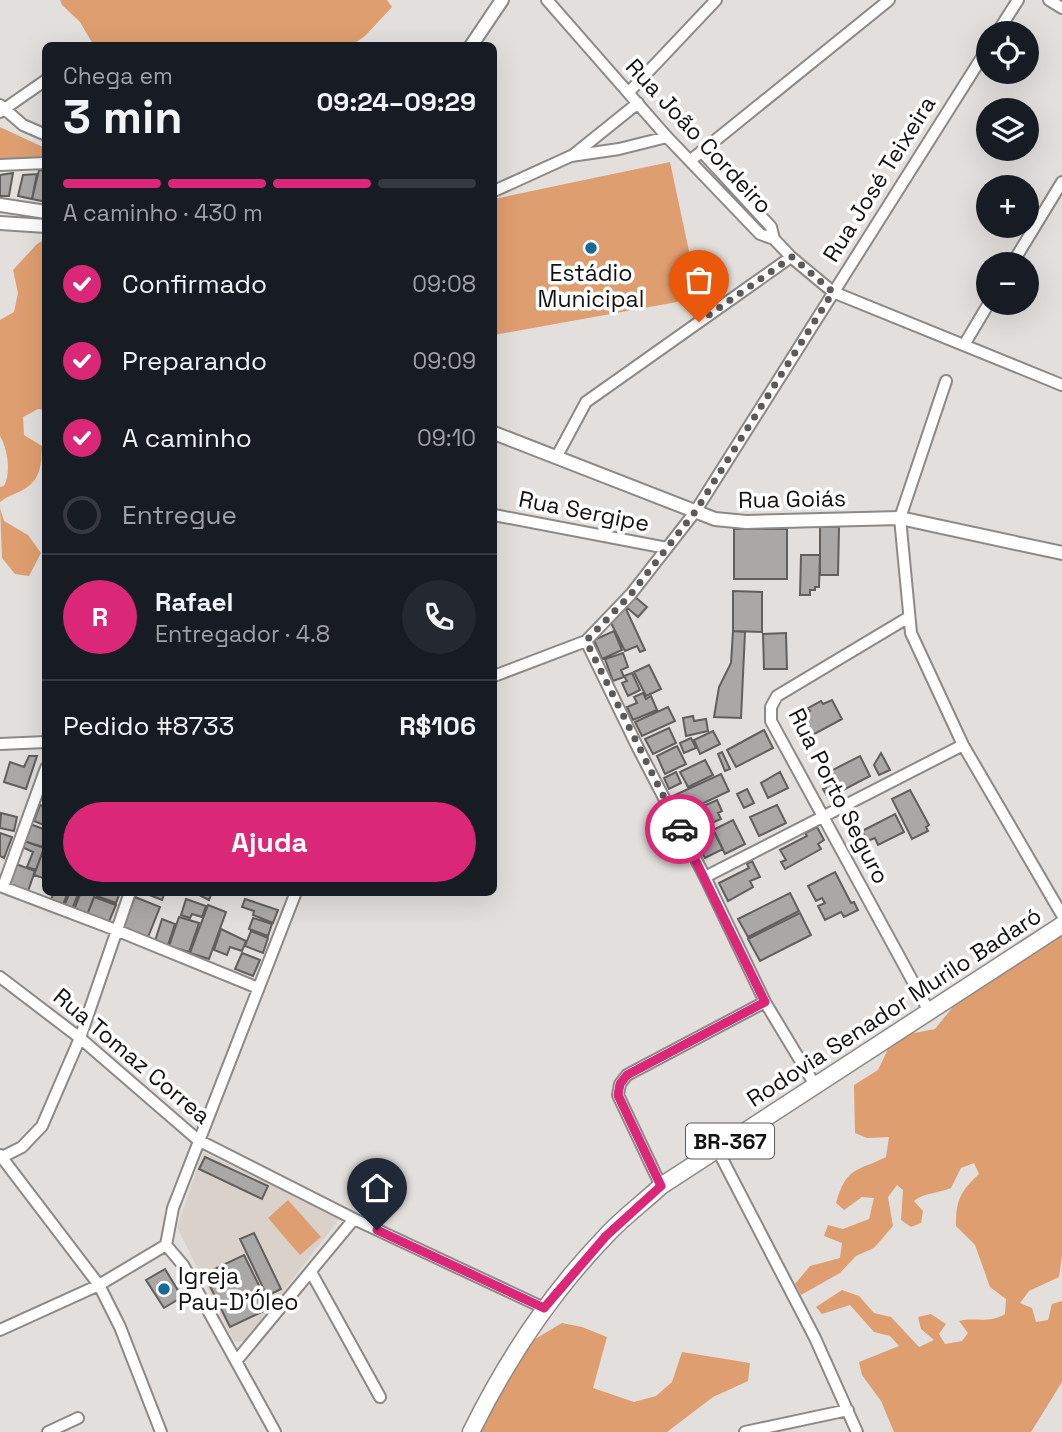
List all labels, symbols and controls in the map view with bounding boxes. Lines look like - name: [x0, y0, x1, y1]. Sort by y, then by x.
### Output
- map controls: [976, 21, 1039, 315]
- button: locate: [976, 21, 1039, 84]
- street label: Rua João Cordeiro: [619, 52, 779, 220]
- text: Chega em: [63, 61, 173, 91]
- text: 09:24–09:29: [317, 85, 476, 119]
- text: 3 min: [63, 88, 183, 146]
- street label: Rua José Teixeira: [816, 90, 942, 268]
- button: layers: [976, 98, 1039, 161]
- button: +: [976, 175, 1039, 238]
- text: A caminho · 430 m: [63, 198, 263, 228]
- marker: Estádio Municipal: [583, 240, 599, 256]
- pin: [669, 250, 729, 322]
- button: −: [976, 252, 1039, 315]
- place label: Estádio Municipal: [538, 258, 644, 314]
- icon: bag: [680, 261, 718, 299]
- icon: check: [63, 265, 101, 303]
- text: Confirmado: [122, 267, 267, 301]
- text: 09:08: [412, 269, 476, 299]
- icon: check: [63, 342, 101, 380]
- text: Preparando: [122, 344, 267, 378]
- text: 09:09: [413, 346, 476, 376]
- icon: check: [63, 419, 101, 457]
- text: A caminho: [122, 421, 252, 455]
- text: 09:10: [417, 423, 476, 453]
- street label: Rua Goiás: [738, 483, 846, 515]
- street label: Rua Sergipe: [516, 484, 652, 538]
- text: Entregue: [122, 498, 237, 532]
- button: phone: [402, 580, 476, 654]
- text: Rafael: [155, 585, 233, 619]
- text: R: [92, 600, 108, 634]
- text: Entregador · 4.8: [155, 619, 330, 649]
- street label: Rua Porto Seguro: [782, 703, 896, 889]
- text: Pedido #8733: [63, 709, 235, 743]
- text: R$106: [399, 709, 476, 743]
- courier: [645, 794, 715, 864]
- button: Ajuda: [63, 802, 476, 882]
- icon: car: [661, 810, 699, 848]
- street label: Rodovia Senador Murilo Badaró: [741, 900, 1047, 1114]
- street label: Rua Tomaz Correa: [47, 981, 217, 1131]
- road number: BR-367: [686, 1124, 774, 1158]
- pin: [347, 1158, 407, 1230]
- icon: home: [358, 1169, 396, 1207]
- place label: Igreja Pau-D'Óleo: [178, 1261, 299, 1317]
- marker: Igreja Pau-D'Óleo: [156, 1281, 172, 1297]

